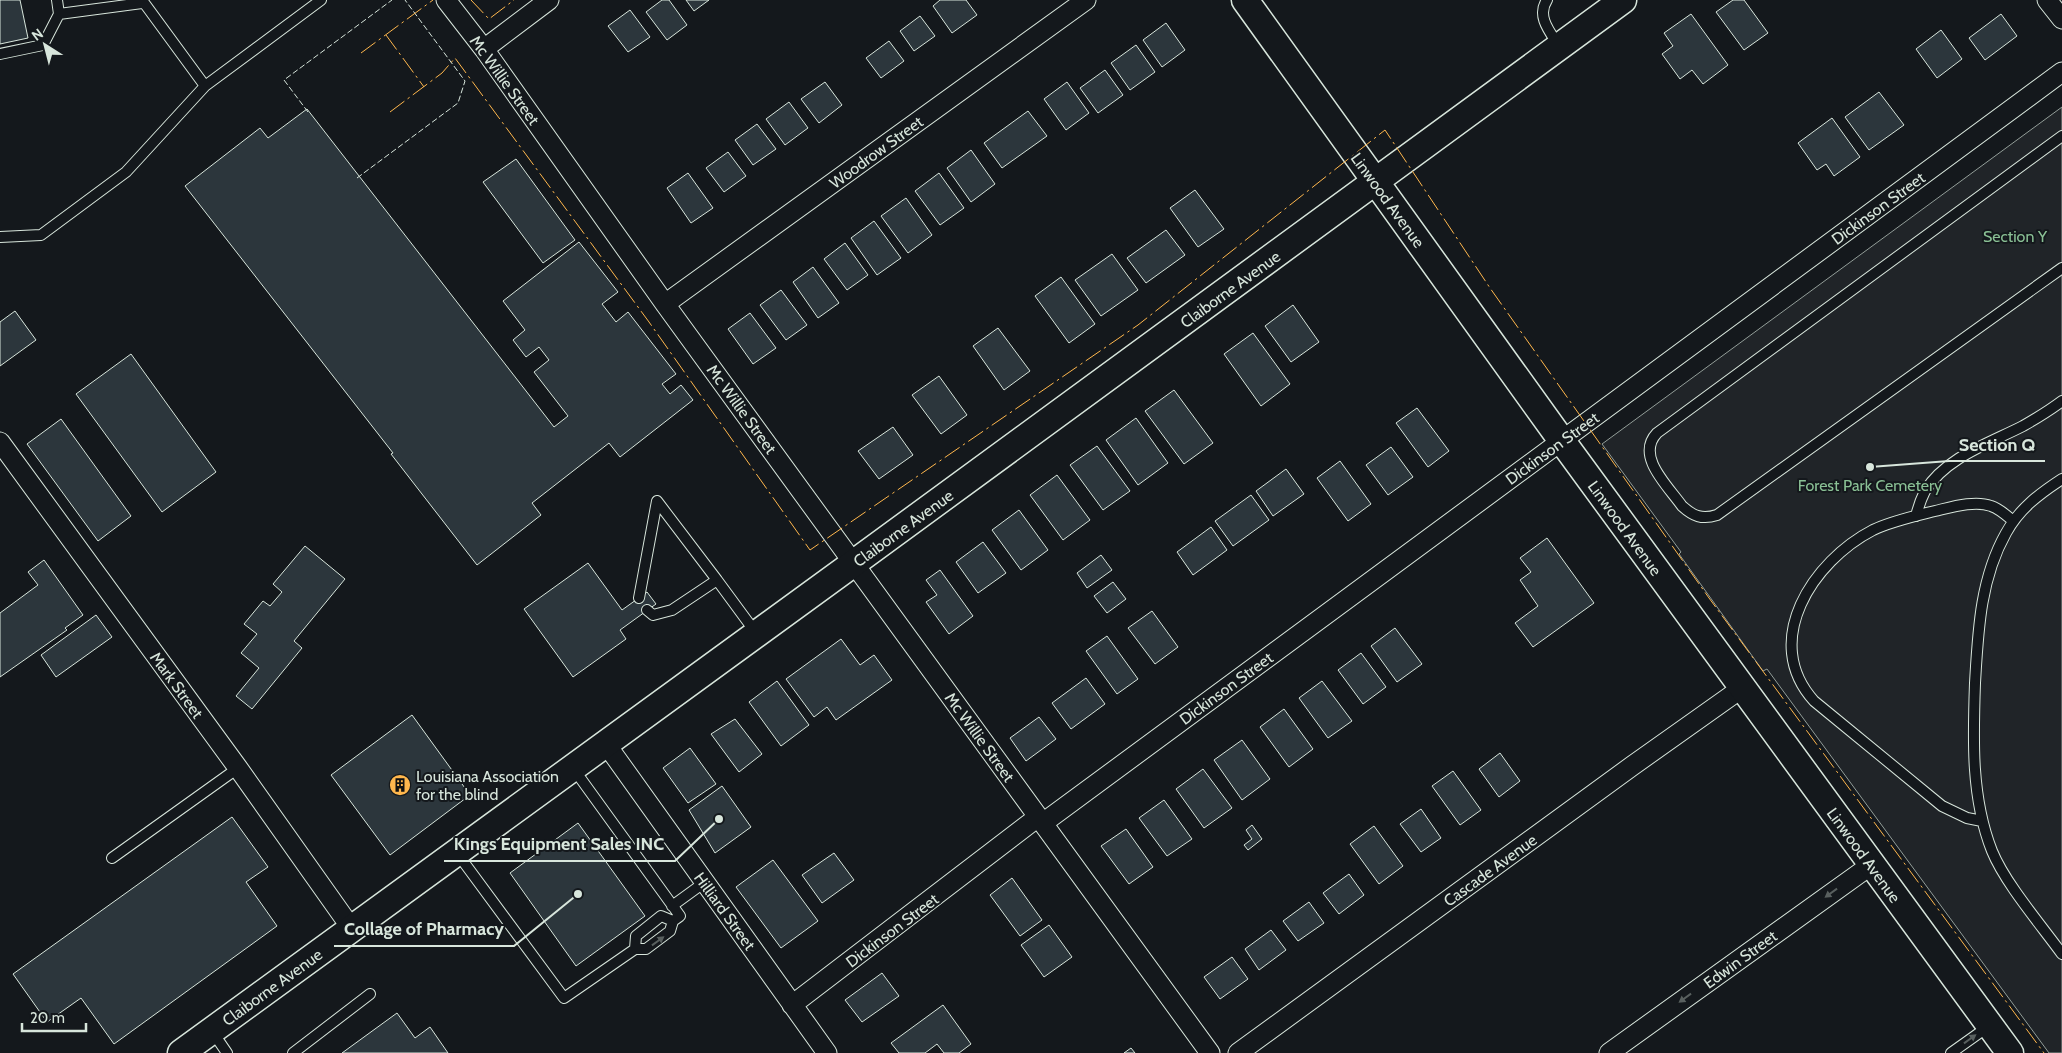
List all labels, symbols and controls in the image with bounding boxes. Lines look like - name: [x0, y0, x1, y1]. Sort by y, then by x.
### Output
- north arrow: [20, 20, 70, 70]
- text: N: [28, 24, 47, 45]
- street label: Mc Willie Street: [466, 32, 544, 129]
- street label: Woodrow Street: [826, 112, 927, 193]
- street label: Linwood Avenue: [1347, 149, 1428, 251]
- street label: Dickinson Street: [1828, 168, 1929, 249]
- park label: Section Y: [1983, 227, 2048, 246]
- street label: Claiborne Avenue: [1177, 247, 1284, 332]
- street label: Mc Willie Street: [703, 361, 781, 458]
- street label: Dickinson Street: [1502, 408, 1603, 489]
- callout: Section Q: [1949, 428, 2045, 461]
- text: Section Q: [1959, 434, 2035, 456]
- park label: Forest Park Cemetery: [1798, 476, 1942, 495]
- street label: Linwood Avenue: [1584, 477, 1665, 579]
- street label: Claiborne Avenue: [850, 486, 957, 571]
- street label: Mark Street: [146, 648, 207, 723]
- street label: Dickinson Street: [1176, 648, 1277, 729]
- street label: Mc Willie Street: [941, 689, 1019, 786]
- place label: Louisiana Association for the blind: [416, 767, 559, 804]
- building icon: Louisiana Association for the blind: [388, 773, 412, 797]
- street label: Linwood Avenue: [1823, 804, 1904, 906]
- callout: Kings Equipment Sales INC: [444, 828, 675, 861]
- street label: Cascade Avenue: [1440, 830, 1541, 911]
- text: Kings Equipment Sales INC: [454, 833, 664, 855]
- street label: Hilliard Street: [690, 869, 760, 954]
- one-way arrow: [1825, 888, 1838, 898]
- street label: Dickinson Street: [842, 889, 943, 971]
- callout: Collage of Pharmacy: [334, 913, 514, 946]
- text: Collage of Pharmacy: [344, 918, 504, 940]
- street label: Edwin Street: [1700, 926, 1781, 992]
- one-way arrow: [651, 936, 664, 946]
- street label: Claiborne Avenue: [219, 945, 326, 1030]
- one-way arrow: [1678, 993, 1692, 1003]
- scale bar: [22, 1000, 86, 1032]
- text: 20 m: [30, 1009, 65, 1027]
- one-way arrow: [1963, 1034, 1977, 1044]

